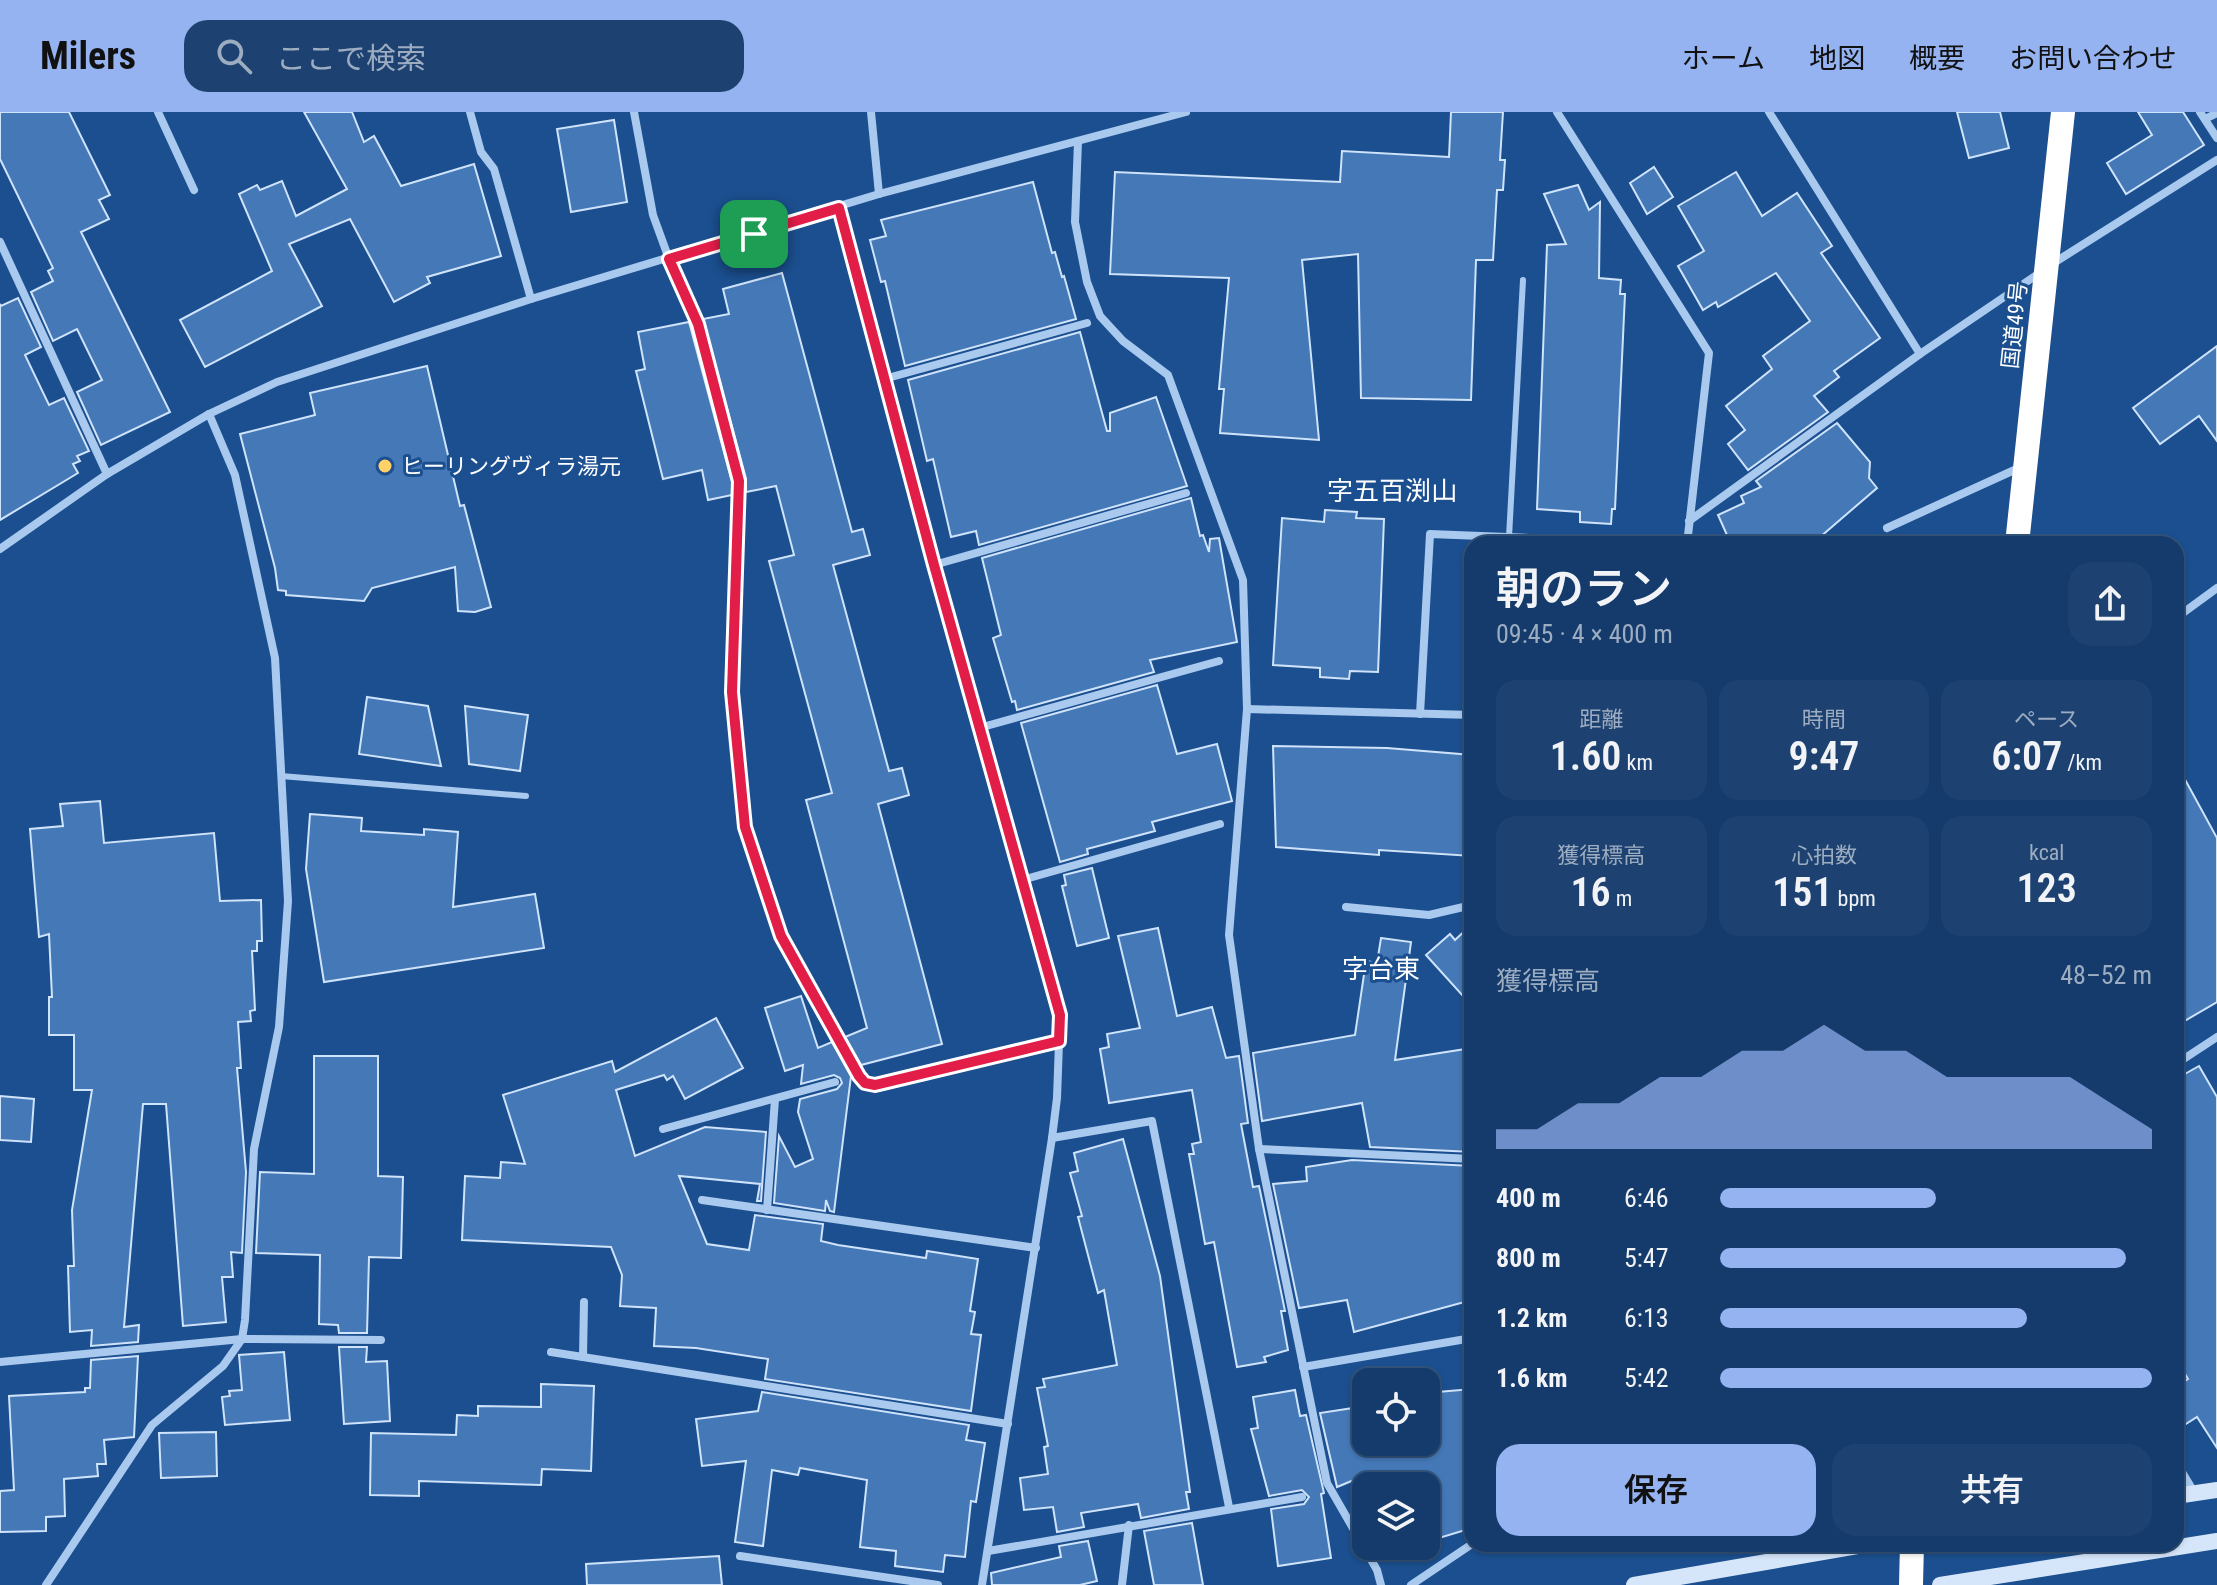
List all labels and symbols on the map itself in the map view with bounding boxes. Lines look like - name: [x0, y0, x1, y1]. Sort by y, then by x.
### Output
- pin: [720, 200, 788, 268]
- street label: 国道49号: [1997, 280, 2032, 370]
- place label: ヒーリングヴィラ湯元: [401, 454, 621, 479]
- marker: ヒーリングヴィラ湯元: [376, 457, 394, 475]
- district label: 字五百渕山: [1327, 476, 1457, 506]
- district label: 字台東: [1342, 954, 1420, 984]

